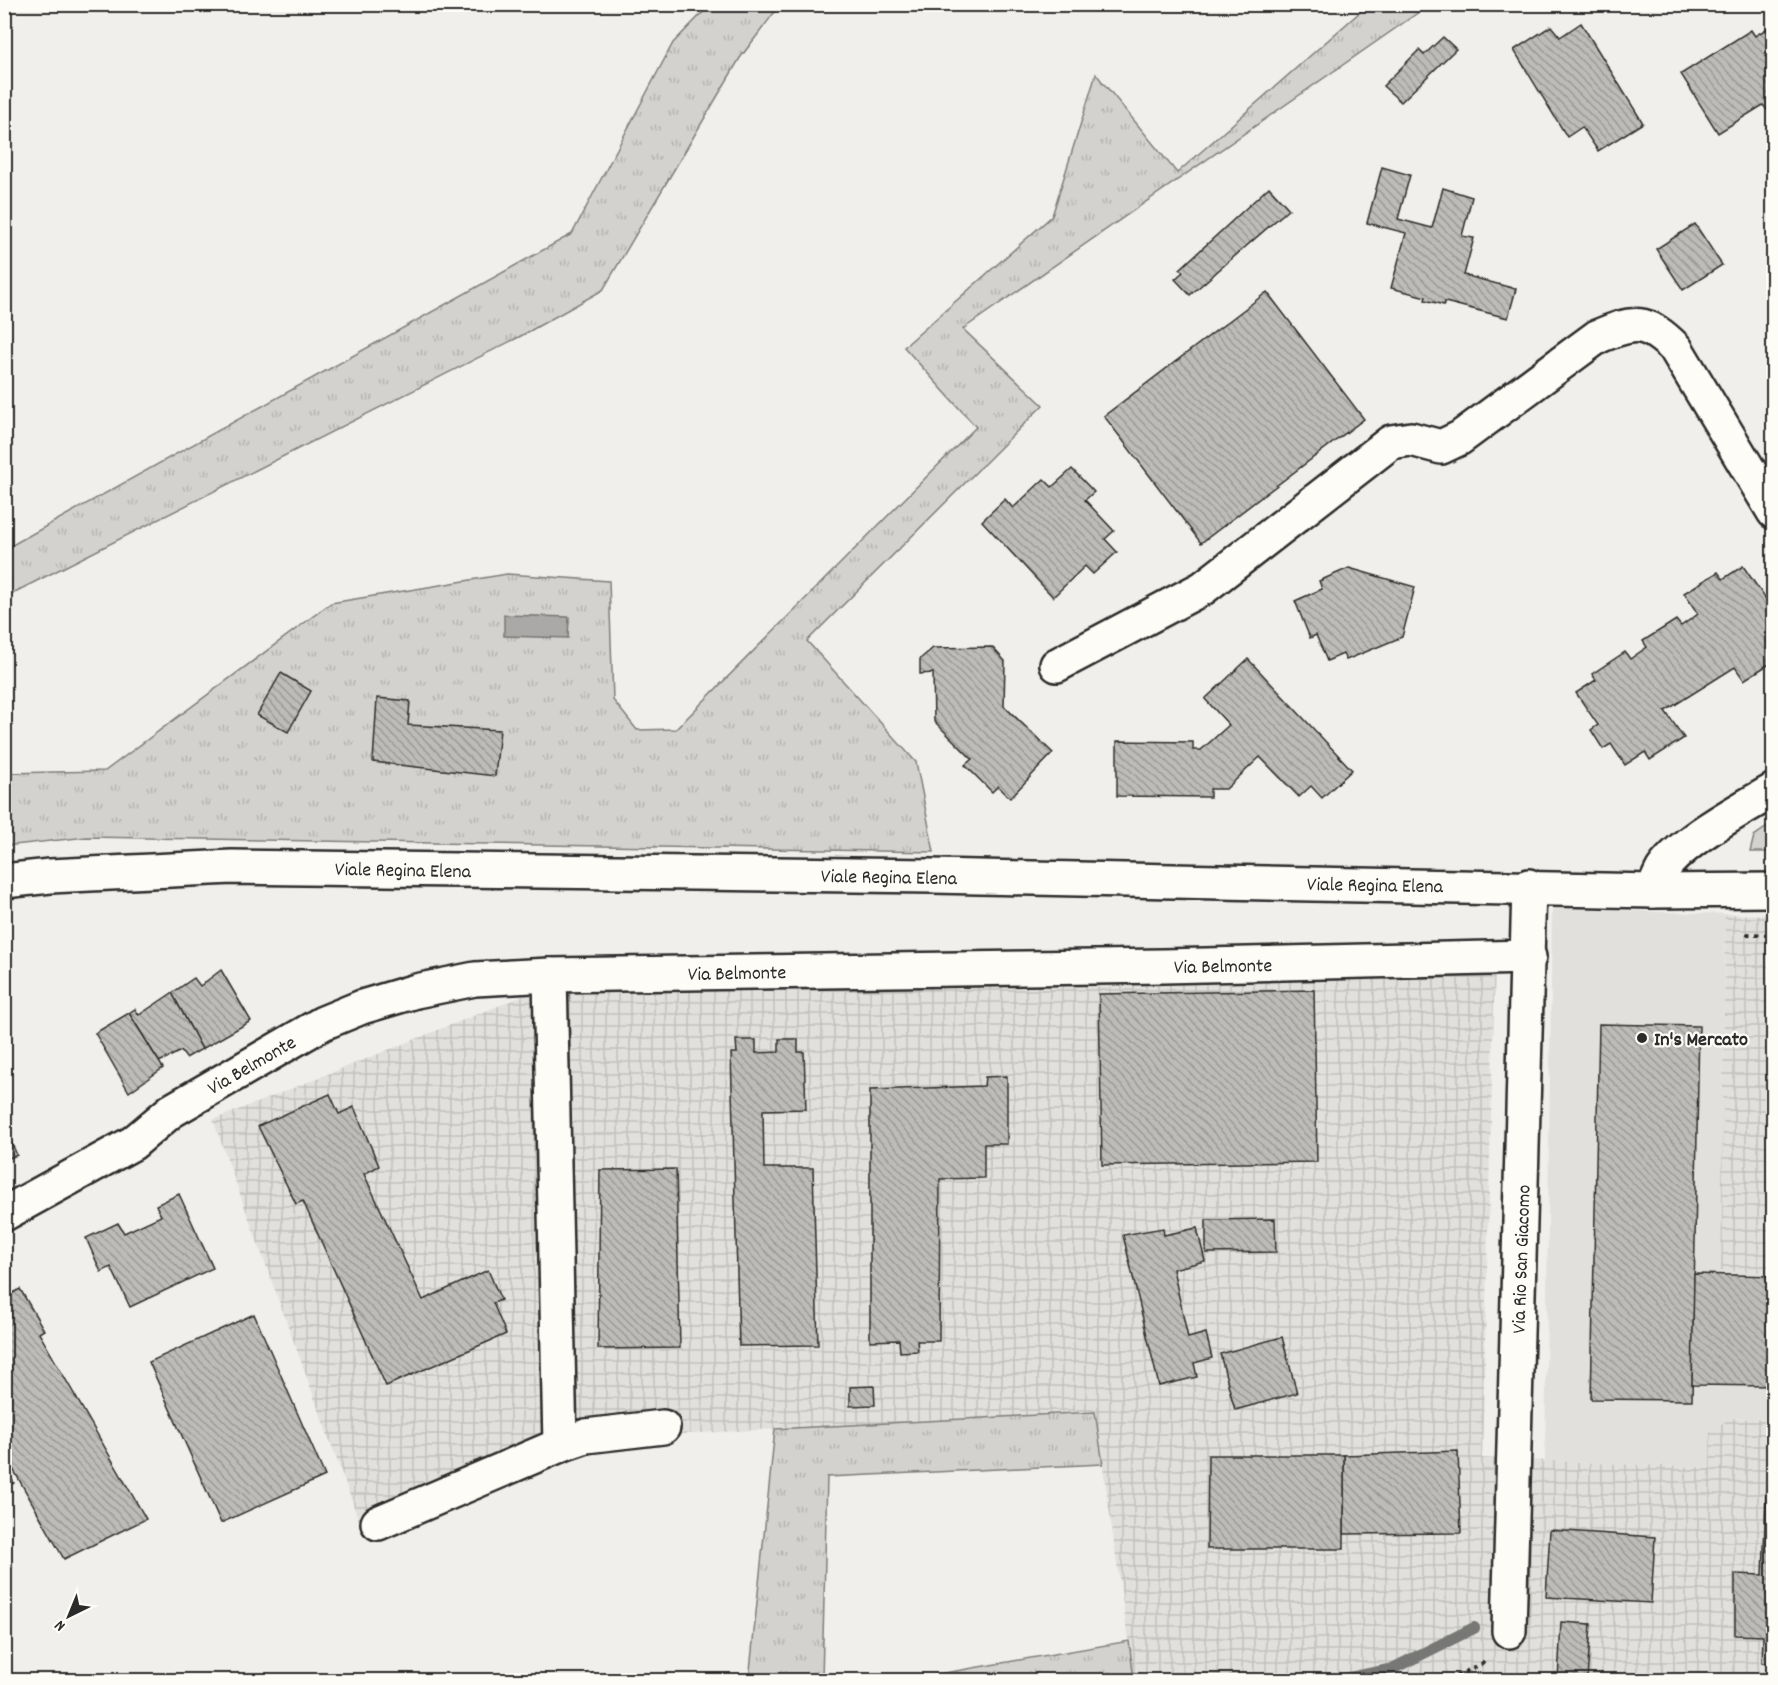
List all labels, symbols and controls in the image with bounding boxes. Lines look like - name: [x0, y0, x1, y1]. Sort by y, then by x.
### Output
- street label: Viale Regina Elena: [335, 857, 472, 887]
- street label: Viale Regina Elena: [821, 864, 958, 894]
- street label: Viale Regina Elena: [1307, 872, 1444, 902]
- street label: Via Belmonte: [1174, 953, 1273, 983]
- street label: Via Belmonte: [688, 960, 787, 990]
- place label: In's Mercato: [1654, 1027, 1748, 1055]
- street label: Via Belmonte: [203, 1030, 302, 1103]
- marker: In's Mercato: [1635, 1031, 1649, 1045]
- street label: Via Rio San Giacomo: [1506, 1184, 1540, 1334]
- north arrow: [39, 1586, 99, 1646]
- text: N: [50, 1614, 71, 1636]

